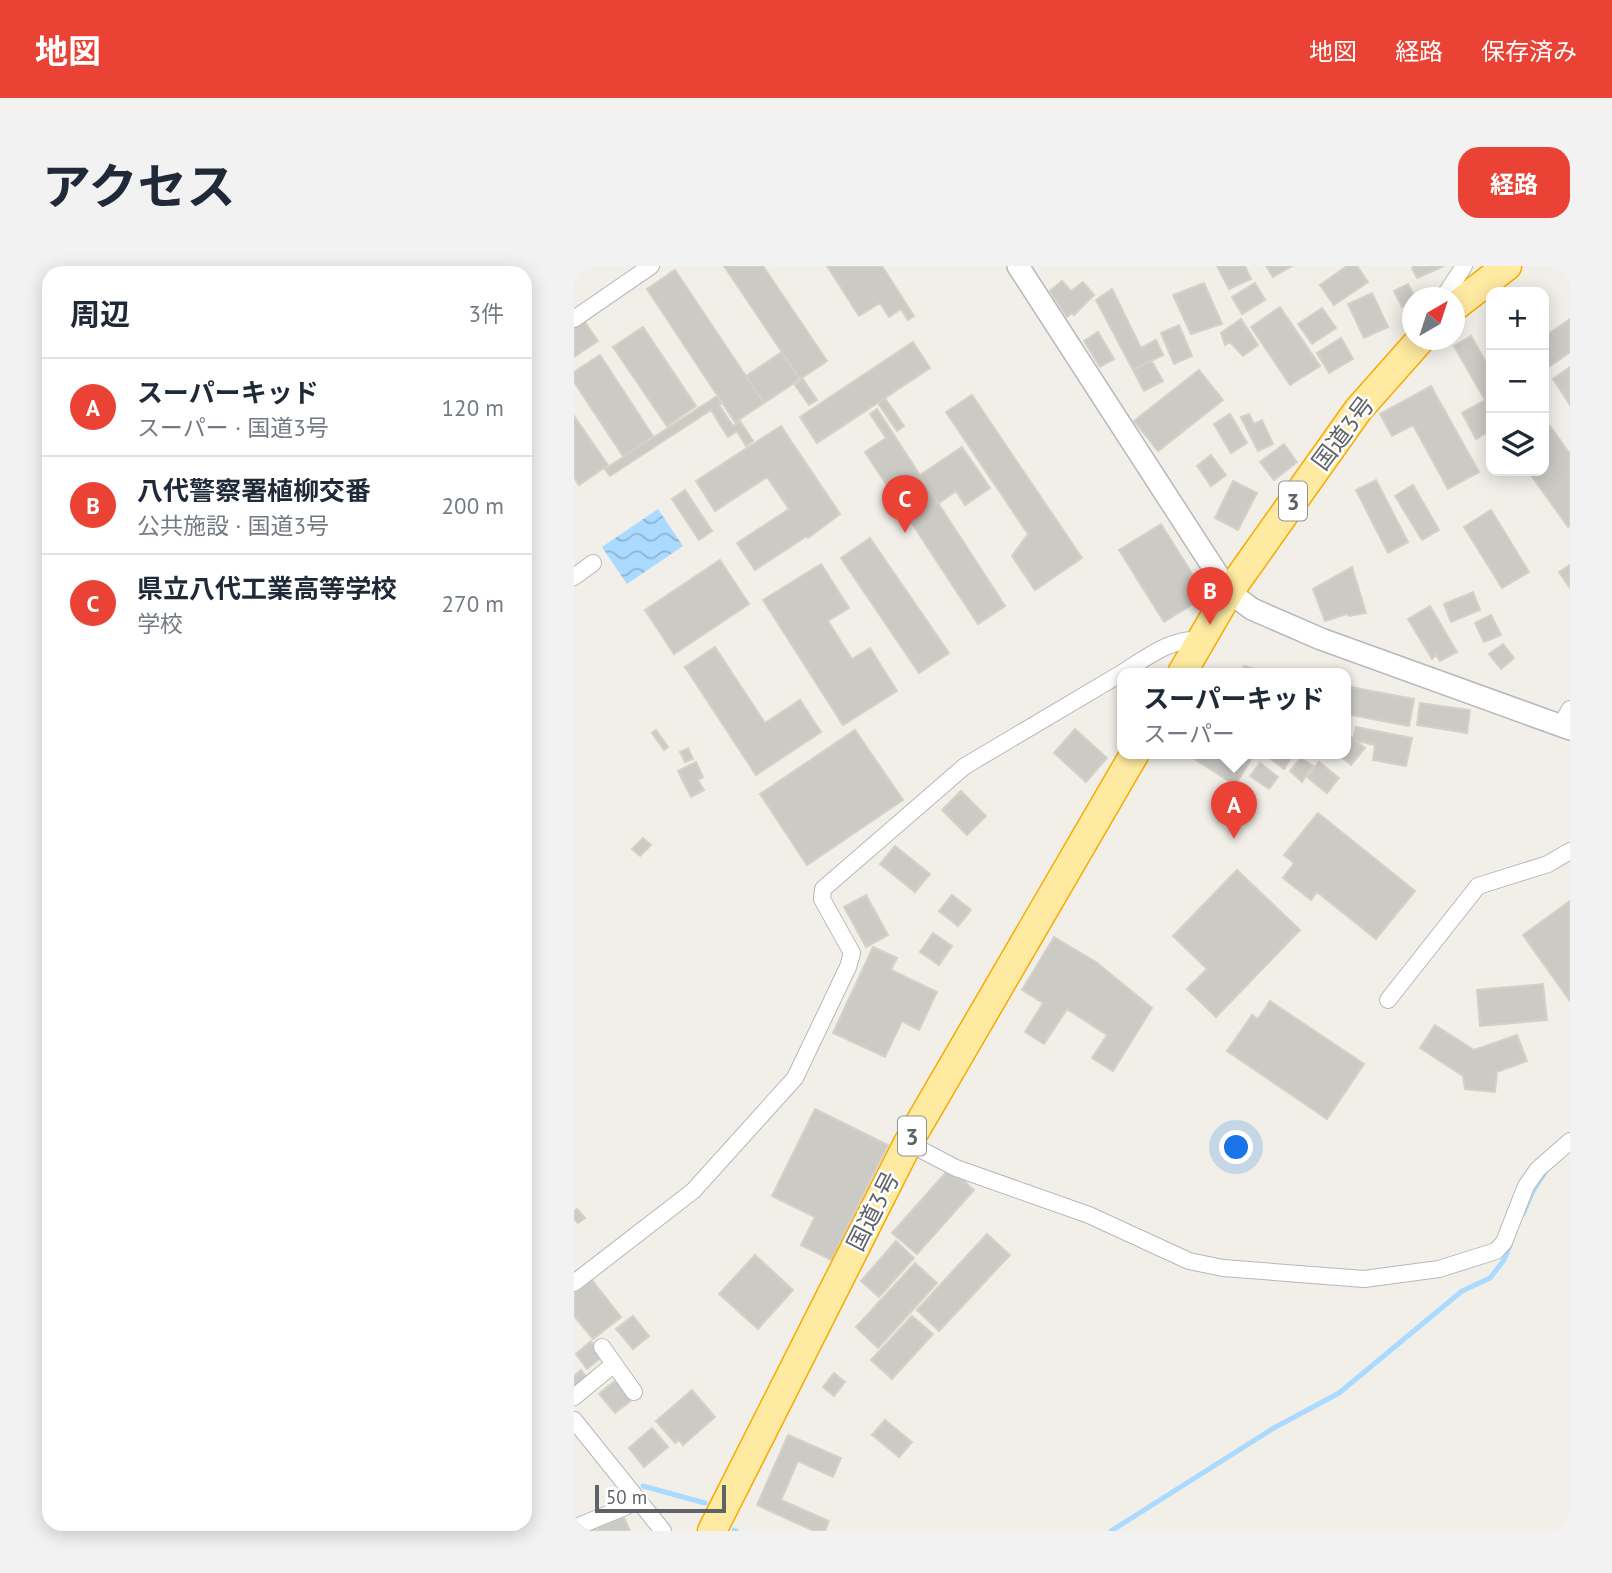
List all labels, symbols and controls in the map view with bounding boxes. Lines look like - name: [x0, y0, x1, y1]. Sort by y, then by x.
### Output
- text: 地図: [35, 29, 101, 72]
- text: 地図: [1309, 36, 1357, 67]
- text: 経路: [1395, 36, 1443, 67]
- text: 保存済み: [1481, 36, 1577, 67]
- button: 経路: [1458, 147, 1570, 218]
- text: アクセス: [42, 154, 236, 218]
- north arrow: [1402, 287, 1465, 350]
- map controls: [1486, 287, 1549, 476]
- button: +: [1486, 287, 1549, 350]
- text: 周辺: [70, 294, 130, 333]
- text: 3件: [468, 299, 504, 328]
- button: −: [1486, 350, 1549, 413]
- text: スーパーキッド: [137, 376, 319, 409]
- street label: 国道3号: [1305, 390, 1381, 476]
- text: A: [86, 393, 100, 422]
- text: 120 m: [442, 393, 504, 422]
- text: スーパー · 国道3号: [137, 413, 329, 442]
- button: layers: [1486, 413, 1549, 476]
- text: 八代警察署植柳交番: [137, 474, 371, 507]
- pin: C: [882, 475, 928, 533]
- road number: 3: [1279, 482, 1307, 520]
- text: B: [86, 491, 100, 520]
- text: 200 m: [442, 491, 504, 520]
- text: 公共施設 · 国道3号: [137, 511, 329, 540]
- pin: B: [1187, 567, 1233, 625]
- text: 県立八代工業高等学校: [137, 572, 397, 605]
- text: C: [87, 589, 99, 618]
- text: 270 m: [442, 589, 504, 618]
- text: 学校: [137, 609, 183, 638]
- popup: [1117, 668, 1351, 759]
- text: スーパーキッド: [1143, 682, 1325, 715]
- text: スーパー: [1143, 719, 1235, 748]
- pin: A: [1211, 781, 1257, 839]
- road number: 3: [898, 1116, 926, 1156]
- your location: [1219, 1130, 1253, 1164]
- street label: 国道3号: [840, 1166, 906, 1256]
- scale bar: [595, 1482, 726, 1514]
- text: 50 m: [606, 1485, 647, 1509]

